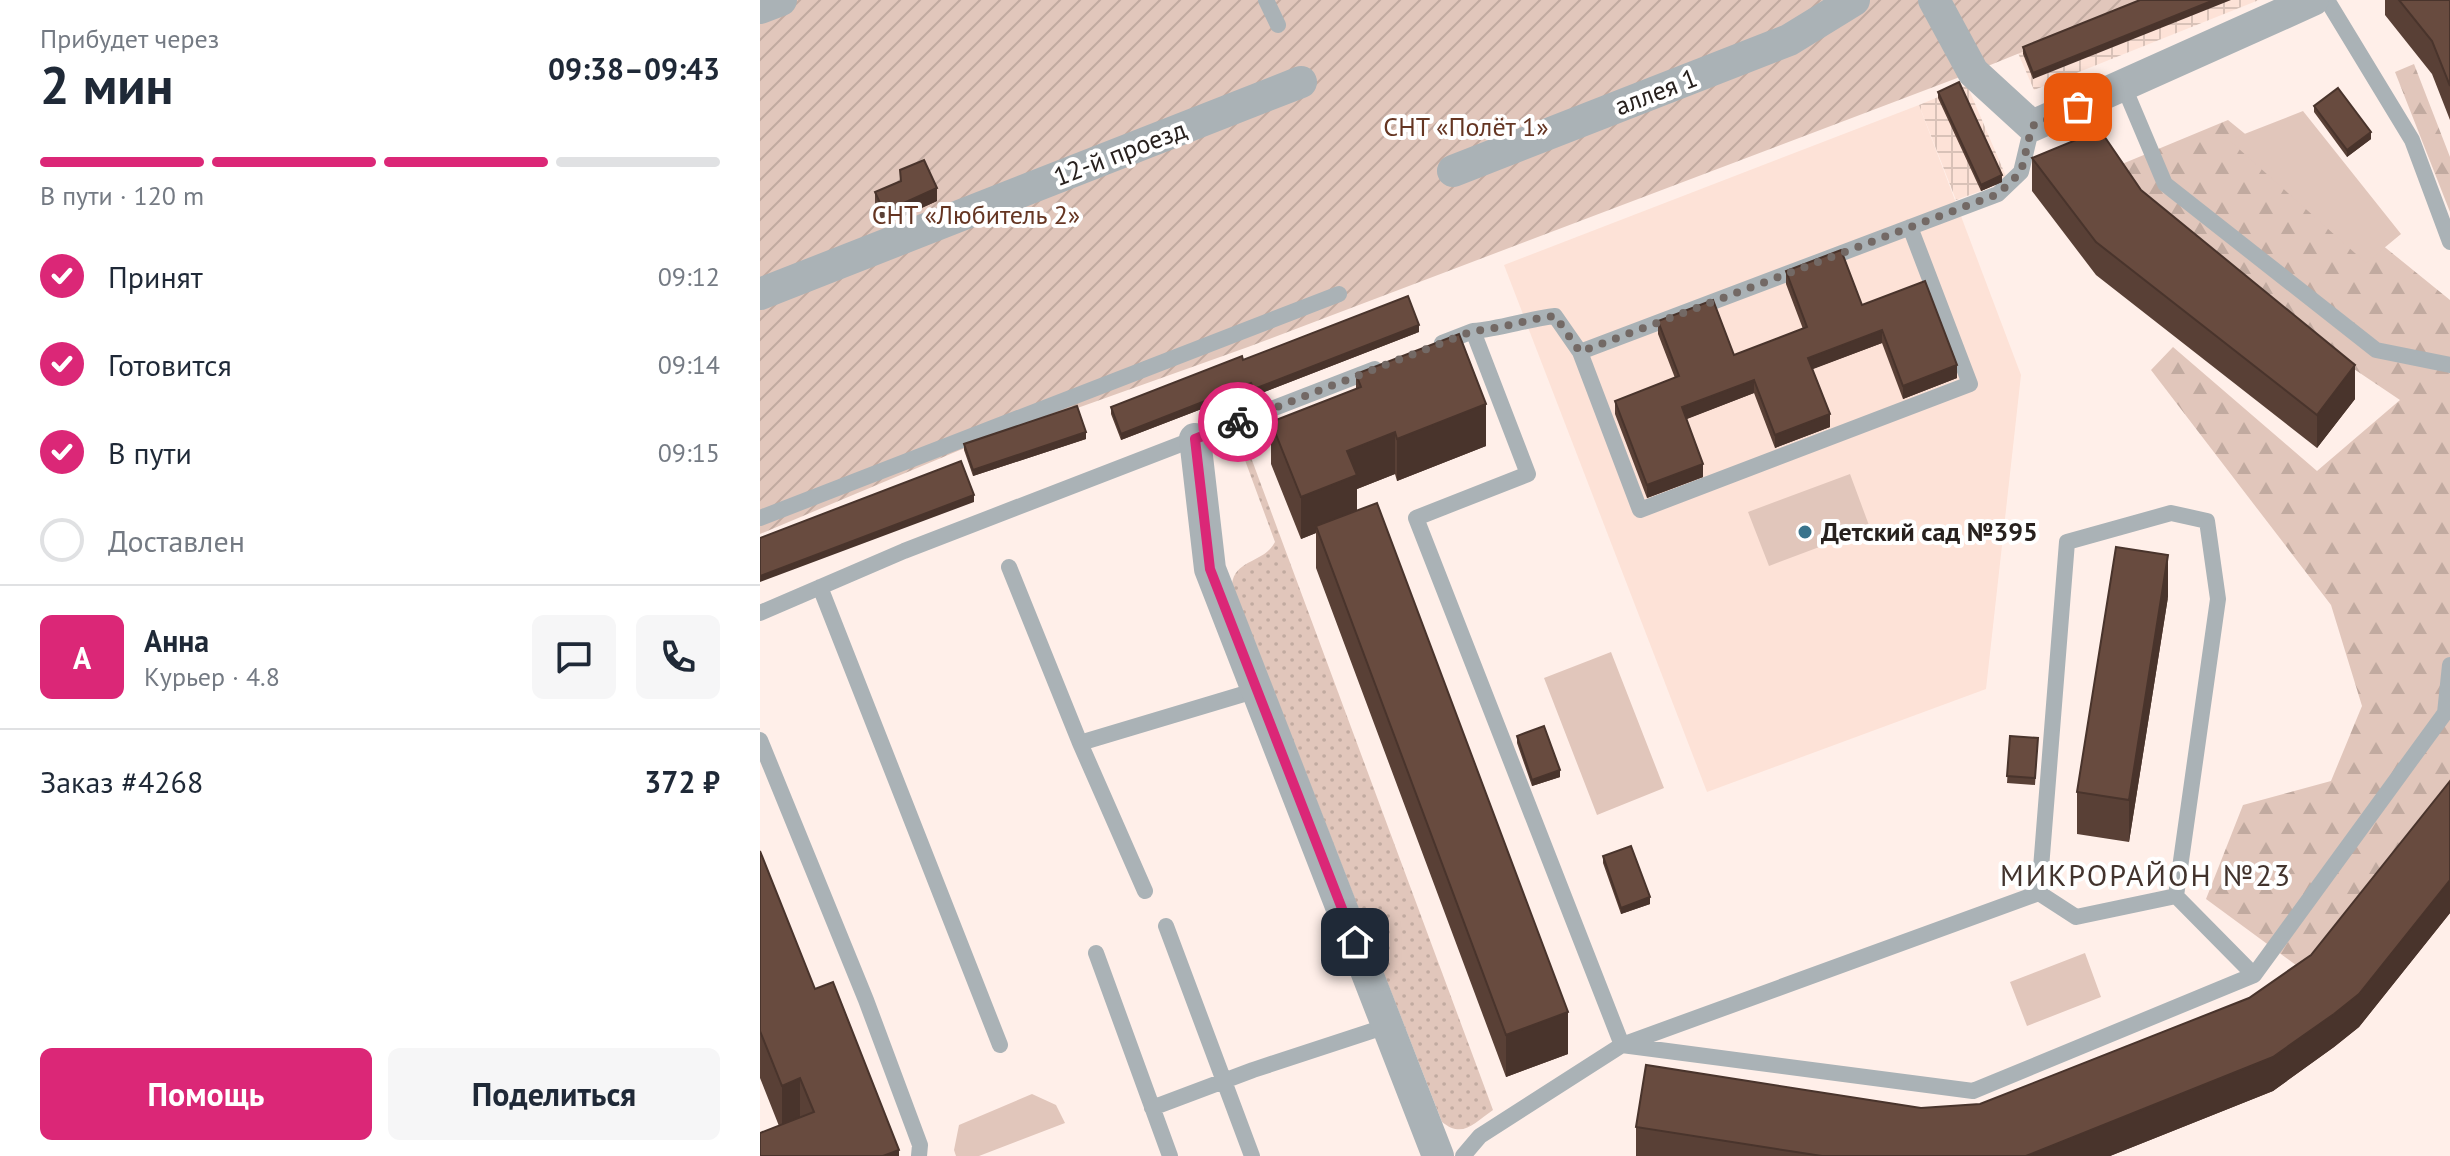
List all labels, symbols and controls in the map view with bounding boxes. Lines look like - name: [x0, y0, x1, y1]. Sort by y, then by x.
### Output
- text: Прибудет через: [40, 22, 219, 55]
- text: 09:38–09:43: [548, 49, 720, 88]
- text: 2 мин: [40, 51, 174, 118]
- street label: аллея 1: [1610, 61, 1702, 122]
- pin: [2044, 73, 2112, 141]
- icon: bag: [2056, 85, 2100, 129]
- park label: СНТ «Полёт 1»: [1383, 110, 1549, 143]
- street label: 12-й проезд: [1049, 112, 1191, 193]
- text: В пути · 120 m: [40, 179, 204, 212]
- park label: СНТ «Любитель 2»: [872, 198, 1080, 231]
- icon: check: [40, 254, 84, 298]
- text: Принят: [108, 257, 203, 296]
- text: 09:12: [658, 260, 720, 293]
- icon: check: [40, 342, 84, 386]
- text: Готовится: [108, 345, 232, 384]
- text: 09:14: [658, 348, 720, 381]
- courier: [1198, 382, 1278, 462]
- icon: bike: [1216, 400, 1260, 444]
- icon: check: [40, 430, 84, 474]
- text: В пути: [108, 433, 192, 472]
- text: 09:15: [658, 436, 720, 469]
- place label: Детский сад №395: [1821, 515, 2038, 548]
- text: Доставлен: [108, 521, 245, 560]
- marker: Детский сад №395: [1796, 523, 1814, 541]
- button: chat: [532, 615, 616, 699]
- button: phone: [636, 615, 720, 699]
- text: Анна: [144, 621, 209, 660]
- text: А: [73, 638, 91, 677]
- text: Курьер · 4.8: [144, 660, 280, 693]
- text: Заказ #4268: [40, 762, 203, 801]
- text: 372 ₽: [644, 762, 720, 801]
- district label: МИКРОРАЙОН №23: [2000, 855, 2292, 894]
- pin: [1321, 908, 1389, 976]
- icon: home: [1333, 920, 1377, 964]
- button: Помощь: [40, 1048, 372, 1140]
- button: Поделиться: [388, 1048, 720, 1140]

